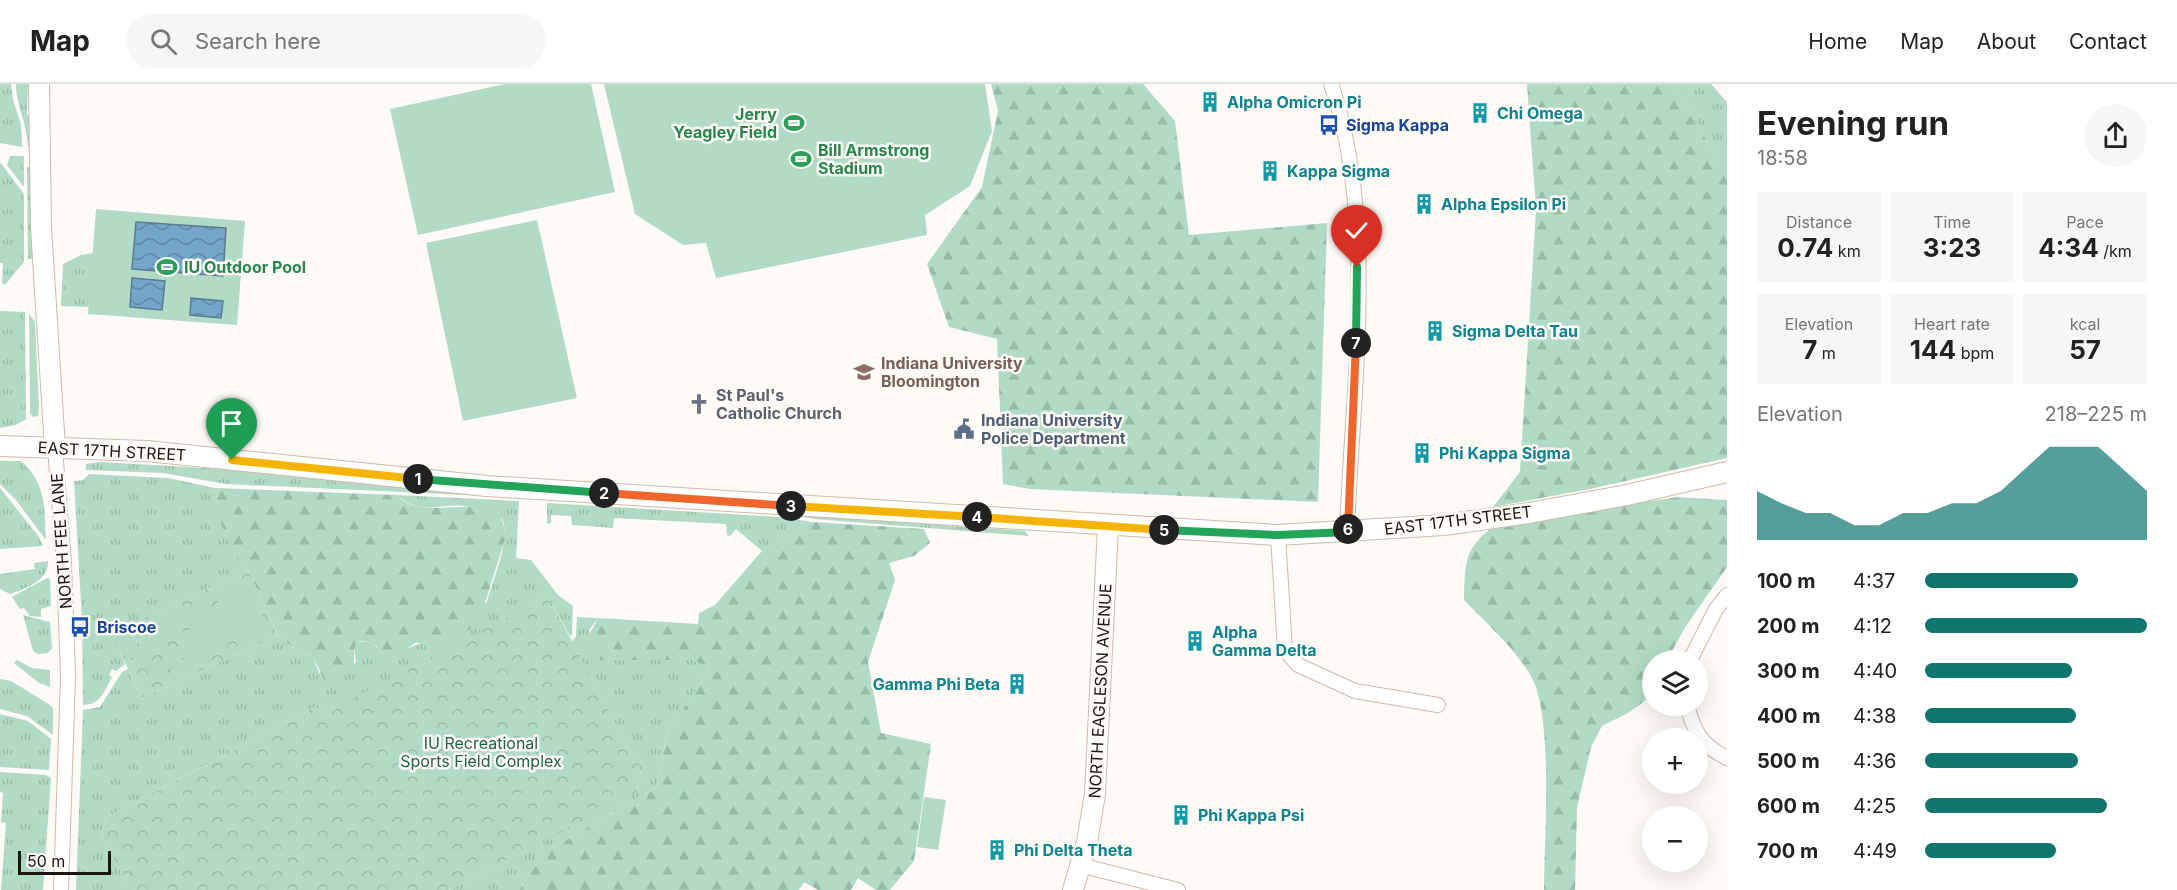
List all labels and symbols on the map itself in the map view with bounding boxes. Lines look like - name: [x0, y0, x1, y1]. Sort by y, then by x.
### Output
- building icon: Alpha Omicron Pi: [1198, 90, 1222, 114]
- place label: Alpha Omicron Pi: [1227, 92, 1361, 112]
- building icon: Chi Omega: [1468, 101, 1492, 125]
- place label: Chi Omega: [1497, 103, 1583, 123]
- place label: Jerry Yeagley Field: [673, 104, 777, 142]
- sports icon: Jerry Yeagley Field: [782, 111, 806, 135]
- bus stop icon: Sigma Kappa: [1317, 113, 1341, 137]
- place label: Sigma Kappa: [1346, 115, 1449, 135]
- place label: Bill Armstrong Stadium: [818, 140, 929, 178]
- sports icon: Bill Armstrong Stadium: [789, 147, 813, 171]
- building icon: Kappa Sigma: [1258, 159, 1282, 183]
- place label: Kappa Sigma: [1287, 161, 1390, 181]
- building icon: Alpha Epsilon Pi: [1412, 192, 1436, 216]
- place label: Alpha Epsilon Pi: [1441, 194, 1566, 214]
- pin: [1331, 205, 1382, 267]
- sports icon: IU Outdoor Pool: [155, 255, 179, 279]
- place label: IU Outdoor Pool: [184, 257, 306, 277]
- building icon: Sigma Delta Tau: [1423, 319, 1447, 343]
- place label: Sigma Delta Tau: [1452, 321, 1578, 341]
- pin: 7: [1341, 328, 1371, 358]
- place label: Indiana University Bloomington: [881, 353, 1023, 391]
- school or university icon: Indiana University Bloomington: [852, 360, 876, 384]
- place label: St Paul's Catholic Church: [716, 385, 842, 423]
- church icon: St Paul's Catholic Church: [687, 392, 711, 416]
- pin: [206, 398, 257, 460]
- place label: Indiana University Police Department: [981, 410, 1126, 448]
- public building icon: Indiana University Police Department: [952, 417, 976, 441]
- street label: EAST 17TH STREET: [37, 437, 187, 465]
- building icon: Phi Kappa Sigma: [1410, 441, 1434, 465]
- place label: Phi Kappa Sigma: [1439, 443, 1570, 463]
- pin: 1: [403, 464, 433, 494]
- street label: NORTH FEE LANE: [46, 472, 76, 610]
- pin: 2: [589, 478, 619, 508]
- pin: 3: [776, 491, 806, 521]
- street label: EAST 17TH STREET: [1383, 501, 1533, 539]
- pin: 4: [962, 502, 992, 532]
- pin: 6: [1333, 514, 1363, 544]
- pin: 5: [1149, 515, 1179, 545]
- street label: NORTH EAGLESON AVENUE: [1084, 583, 1116, 799]
- bus stop icon: Briscoe: [68, 615, 92, 639]
- place label: Briscoe: [97, 617, 156, 637]
- place label: Alpha Gamma Delta: [1212, 622, 1316, 660]
- building icon: Alpha Gamma Delta: [1183, 629, 1207, 653]
- building icon: Gamma Phi Beta: [1005, 672, 1029, 696]
- place label: Gamma Phi Beta: [873, 674, 1000, 694]
- park label: IU Recreational Sports Field Complex: [400, 733, 562, 771]
- building icon: Phi Kappa Psi: [1169, 803, 1193, 827]
- place label: Phi Kappa Psi: [1198, 805, 1304, 825]
- building icon: Phi Delta Theta: [985, 838, 1009, 862]
- place label: Phi Delta Theta: [1014, 840, 1133, 860]
- scale bar: [18, 848, 111, 876]

